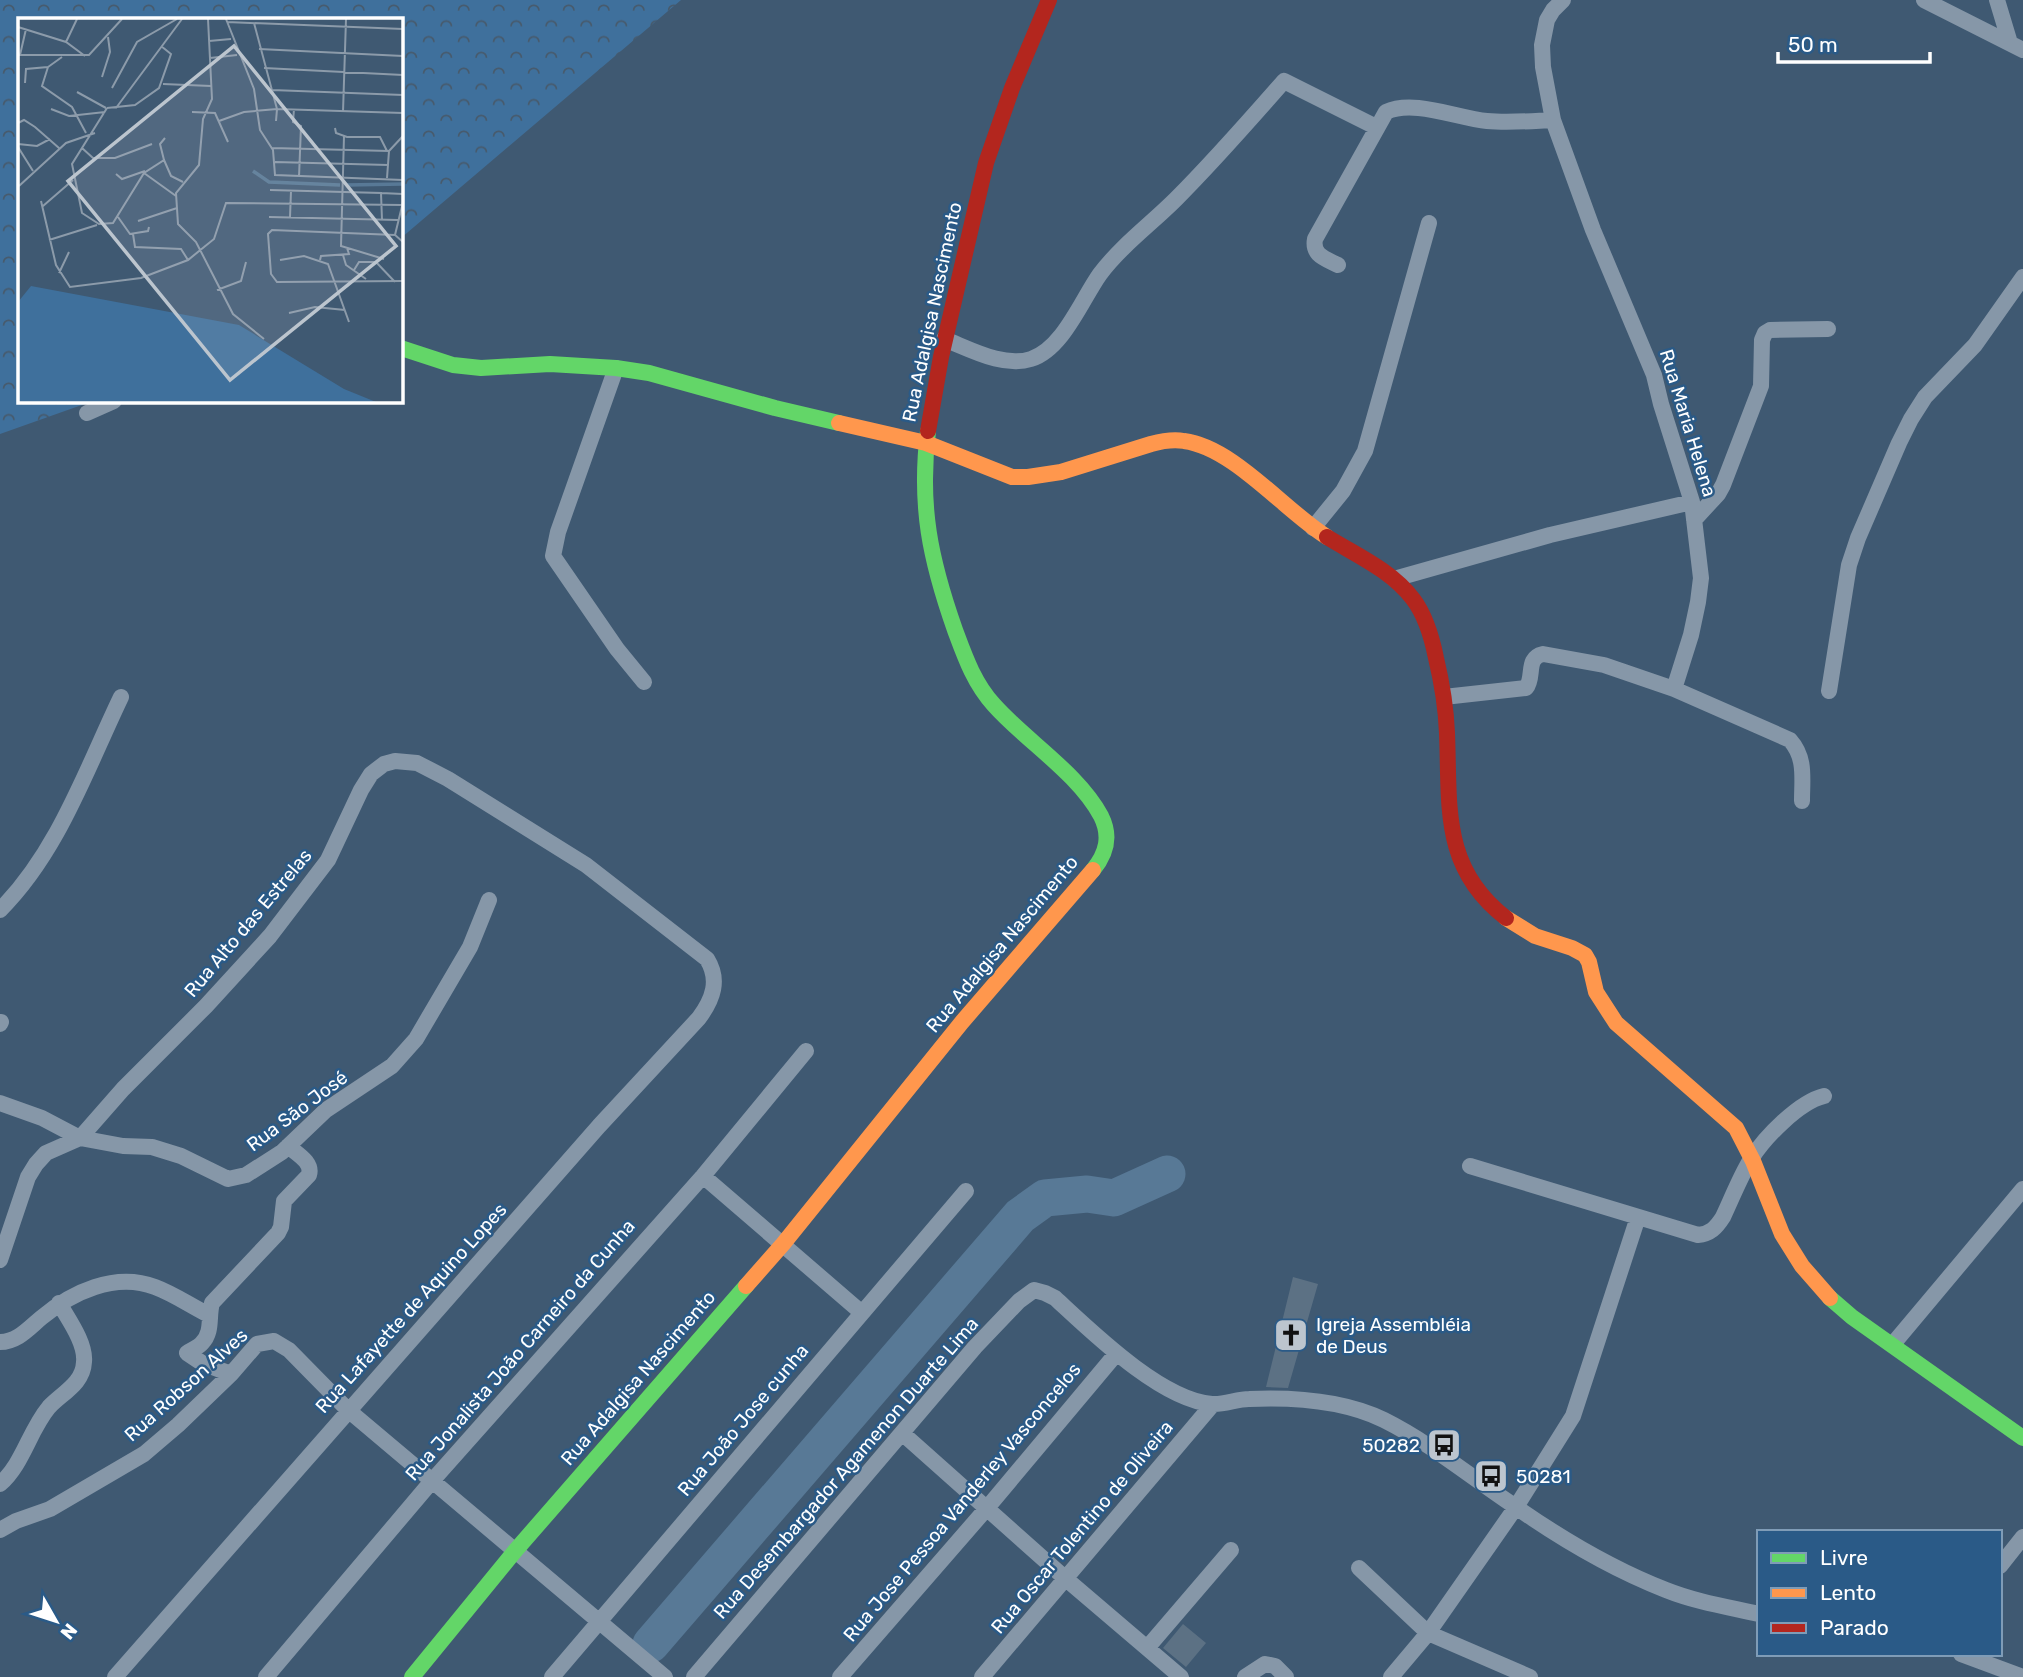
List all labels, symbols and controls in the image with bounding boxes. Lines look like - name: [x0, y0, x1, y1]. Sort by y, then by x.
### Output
- inset map: [18, 18, 402, 402]
- scale bar: [1778, 21, 1930, 65]
- text: 50 m: [1788, 32, 1838, 57]
- street label: Rua Adalgisa Nascimento: [897, 200, 967, 424]
- street label: Rua Maria Helena: [1655, 346, 1721, 500]
- street label: Rua Alto das Estrelas: [179, 844, 317, 1002]
- street label: Rua Adalgisa Nascimento: [921, 851, 1083, 1037]
- street label: Rua São José: [242, 1066, 352, 1156]
- street label: Rua Lafayette de Aquino Lopes: [311, 1198, 511, 1418]
- street label: Rua Jonalista João Carneiro da Cunha: [400, 1215, 640, 1485]
- street label: Rua Adalgisa Nascimento: [556, 1286, 720, 1470]
- street label: Rua Desembargador Agamenon Duarte Lima: [709, 1313, 983, 1623]
- place label: Igreja Assembléia de Deus: [1316, 1313, 1471, 1358]
- church icon: Igreja Assembléia de Deus: [1272, 1316, 1310, 1354]
- street label: Rua Robson Alves: [120, 1324, 252, 1446]
- street label: Rua João Jose cunha: [673, 1339, 813, 1501]
- street label: Rua Jose Pessoa Vanderley Vasconcelos: [838, 1358, 1086, 1646]
- street label: Rua Oscar Tolentino de Oliveira: [986, 1416, 1178, 1638]
- bus stop icon: 50282: [1425, 1426, 1463, 1464]
- place label: 50282: [1362, 1434, 1420, 1457]
- bus stop icon: 50281: [1472, 1457, 1510, 1495]
- place label: 50281: [1516, 1465, 1571, 1488]
- legend: [1757, 1530, 2002, 1656]
- text: Livre: [1820, 1545, 1868, 1570]
- text: Lento: [1820, 1580, 1876, 1605]
- north arrow: [21, 1586, 91, 1656]
- text: Parado: [1820, 1615, 1889, 1640]
- text: N: [56, 1619, 82, 1644]

